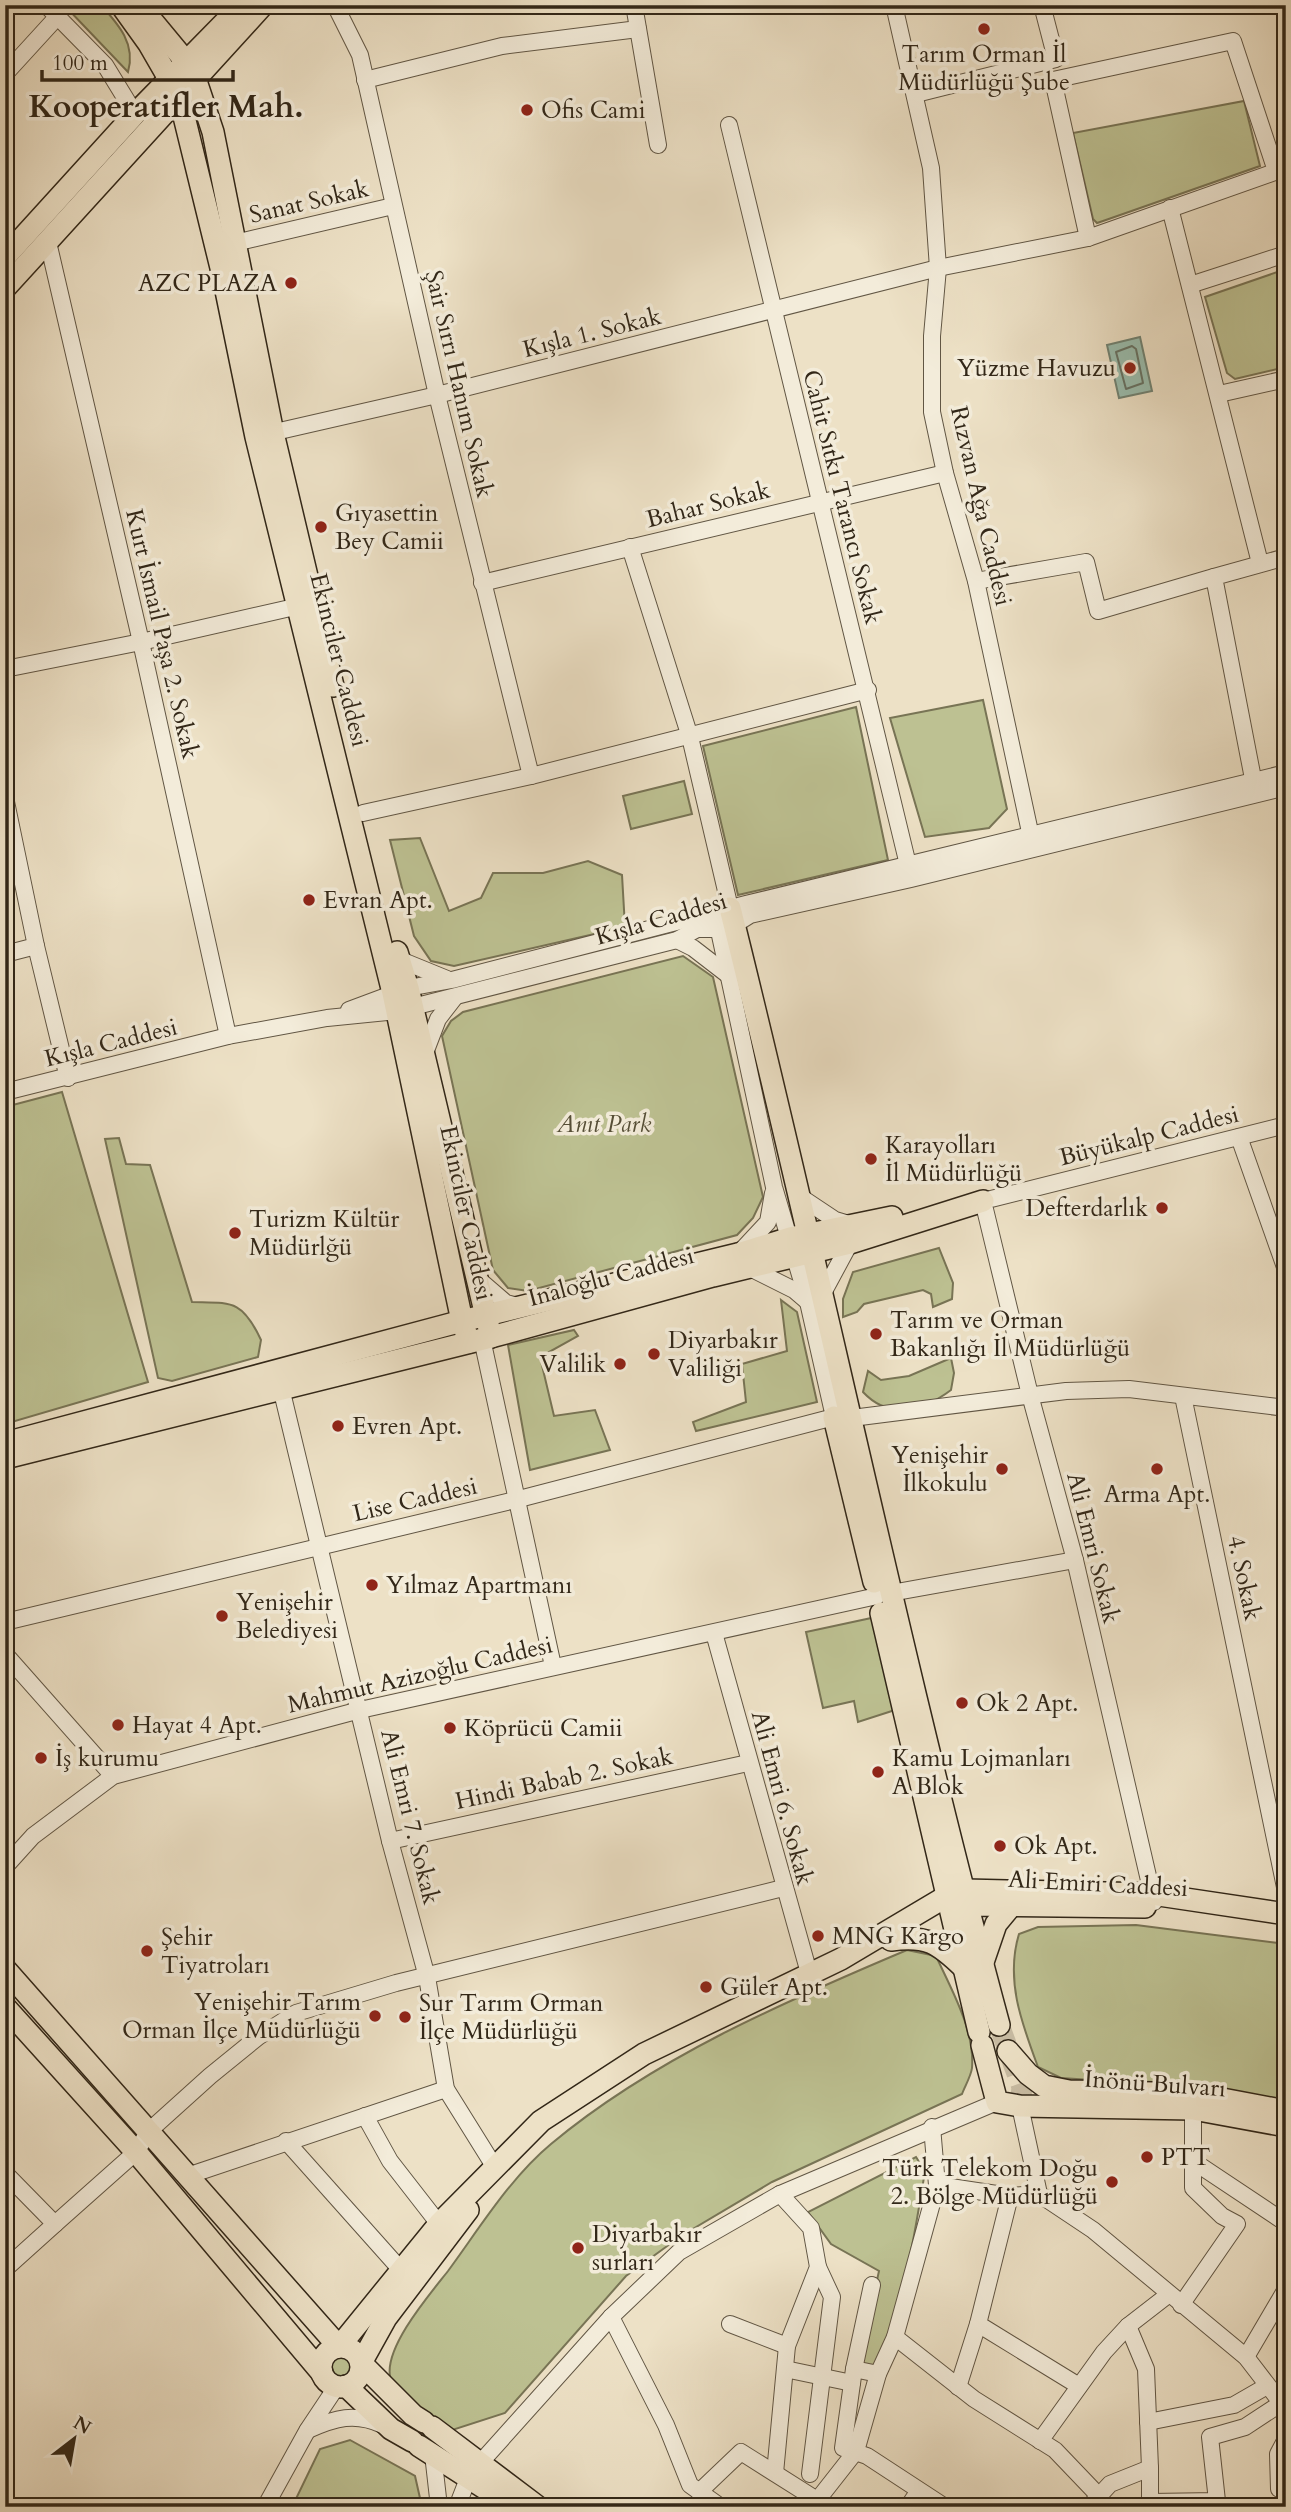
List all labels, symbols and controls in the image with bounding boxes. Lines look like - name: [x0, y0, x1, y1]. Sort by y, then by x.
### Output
- marker: Tarım Orman İl Müdürlüğü Şube: [976, 21, 992, 37]
- scale bar: [42, 38, 233, 82]
- place label: Tarım Orman İl Müdürlüğü Şube: [898, 38, 1070, 99]
- text: 100 m: [52, 49, 108, 78]
- district label: Kooperatifler Mah.: [29, 85, 303, 129]
- place label: Ofis Cami: [541, 94, 646, 127]
- marker: Ofis Cami: [519, 102, 535, 118]
- street label: Sanat Sokak: [246, 172, 372, 232]
- place label: AZC PLAZA: [138, 267, 278, 300]
- street label: Şair Sırrı Hanım Sokak: [417, 267, 501, 501]
- marker: AZC PLAZA: [283, 275, 299, 291]
- street label: Kışla 1. Sokak: [519, 300, 665, 366]
- place label: Yüzme Havuzu: [957, 352, 1116, 385]
- marker: Yüzme Havuzu: [1122, 360, 1138, 376]
- street label: Cahit Sıtkı Tarancı Sokak: [794, 366, 890, 628]
- street label: Rızvan Ağa Caddesi: [942, 403, 1020, 609]
- street label: Bahar Sokak: [643, 474, 774, 536]
- place label: Gıyasettin Bey Camii: [335, 497, 444, 558]
- street label: Kurt İsmail Paşa 2. Sokak: [117, 506, 207, 762]
- marker: Gıyasettin Bey Camii: [313, 519, 329, 535]
- street label: Ekinciler Caddesi: [301, 570, 377, 751]
- place label: Evran Apt.: [323, 884, 433, 917]
- street label: Kışla Caddesi: [591, 884, 731, 954]
- marker: Evran Apt.: [301, 892, 317, 908]
- street label: Kışla Caddesi: [41, 1011, 181, 1075]
- street label: Büyükalp Caddesi: [1056, 1098, 1242, 1174]
- park label: Anıt Park: [556, 1108, 651, 1141]
- street label: Ekinciler Caddesi: [431, 1123, 501, 1304]
- place label: Karayolları İl Müdürlüğü: [885, 1129, 1022, 1190]
- marker: Karayolları İl Müdürlüğü: [863, 1151, 879, 1167]
- place label: Defterdarlık: [1025, 1192, 1148, 1225]
- marker: Defterdarlık: [1154, 1200, 1170, 1216]
- place label: Turizm Kültür Müdürlğü: [249, 1203, 400, 1264]
- marker: Turizm Kültür Müdürlğü: [227, 1225, 243, 1241]
- street label: İnaloğlu Caddesi: [524, 1239, 698, 1315]
- place label: Tarım ve Orman Bakanlığı İl Müdürlüğü: [890, 1304, 1130, 1365]
- place label: Diyarbakır Valiliği: [668, 1324, 778, 1385]
- marker: Tarım ve Orman Bakanlığı İl Müdürlüğü: [868, 1326, 884, 1342]
- marker: Diyarbakır Valiliği: [646, 1346, 662, 1362]
- place label: Valilik: [539, 1348, 606, 1381]
- marker: Valilik: [612, 1356, 628, 1372]
- place label: Evren Apt.: [352, 1410, 462, 1443]
- marker: Evren Apt.: [330, 1418, 346, 1434]
- place label: Yenişehir İlkokulu: [891, 1439, 988, 1500]
- marker: Yenişehir İlkokulu: [994, 1461, 1010, 1477]
- marker: Arma Apt.: [1149, 1461, 1165, 1477]
- street label: Ali Emri Sokak: [1058, 1469, 1128, 1627]
- street label: Lise Caddesi: [350, 1470, 481, 1530]
- place label: Arma Apt.: [1104, 1478, 1210, 1511]
- street label: 4. Sokak: [1219, 1533, 1269, 1624]
- place label: Yılmaz Apartmanı: [386, 1569, 572, 1602]
- marker: Yılmaz Apartmanı: [364, 1577, 380, 1593]
- place label: Yenişehir Belediyesi: [236, 1586, 338, 1647]
- marker: Yenişehir Belediyesi: [214, 1608, 230, 1624]
- street label: Mahmut Azizoğlu Caddesi: [284, 1628, 556, 1722]
- place label: Ok 2 Apt.: [976, 1687, 1078, 1720]
- marker: Ok 2 Apt.: [954, 1695, 970, 1711]
- street label: Ali Emri 6. Sokak: [743, 1707, 821, 1889]
- place label: Hayat 4 Apt.: [132, 1709, 262, 1742]
- place label: Köprücü Camii: [464, 1712, 623, 1745]
- marker: Hayat 4 Apt.: [110, 1717, 126, 1733]
- marker: Köprücü Camii: [442, 1720, 458, 1736]
- street label: Ali Emri 7. Sokak: [372, 1726, 448, 1908]
- street label: Hindi Babab 2. Sokak: [452, 1740, 676, 1818]
- place label: İş kurumu: [55, 1742, 159, 1775]
- place label: Kamu Lojmanları A Blok: [892, 1742, 1071, 1803]
- marker: İş kurumu: [33, 1750, 49, 1766]
- marker: Kamu Lojmanları A Blok: [870, 1764, 886, 1780]
- place label: Ok Apt.: [1014, 1830, 1098, 1863]
- marker: Ok Apt.: [992, 1838, 1008, 1854]
- street label: Ali Emiri Caddesi: [1007, 1863, 1189, 1905]
- place label: MNG Kargo: [832, 1920, 964, 1953]
- place label: Şehir Tiyatroları: [161, 1921, 270, 1982]
- marker: MNG Kargo: [810, 1928, 826, 1944]
- marker: Şehir Tiyatroları: [139, 1943, 155, 1959]
- place label: Güler Apt.: [720, 1971, 828, 2004]
- marker: Güler Apt.: [698, 1979, 714, 1995]
- place label: Yenişehir Tarım Orman İlçe Müdürlüğü: [122, 1986, 362, 2047]
- place label: Sur Tarım Orman İlçe Müdürlüğü: [419, 1987, 604, 2048]
- marker: Yenişehir Tarım Orman İlçe Müdürlüğü: [367, 2008, 383, 2024]
- marker: Sur Tarım Orman İlçe Müdürlüğü: [397, 2009, 413, 2025]
- street label: İnönü Bulvarı: [1083, 2063, 1227, 2105]
- place label: PTT: [1161, 2141, 1210, 2174]
- marker: PTT: [1139, 2149, 1155, 2165]
- place label: Türk Telekom Doğu 2. Bölge Müdürlüğü: [882, 2152, 1098, 2213]
- marker: Türk Telekom Doğu 2. Bölge Müdürlüğü: [1104, 2174, 1120, 2190]
- place label: Diyarbakır surları: [592, 2218, 702, 2279]
- marker: Diyarbakır surları: [570, 2240, 586, 2256]
- north arrow: [38, 2404, 108, 2474]
- text: N: [68, 2410, 96, 2441]

